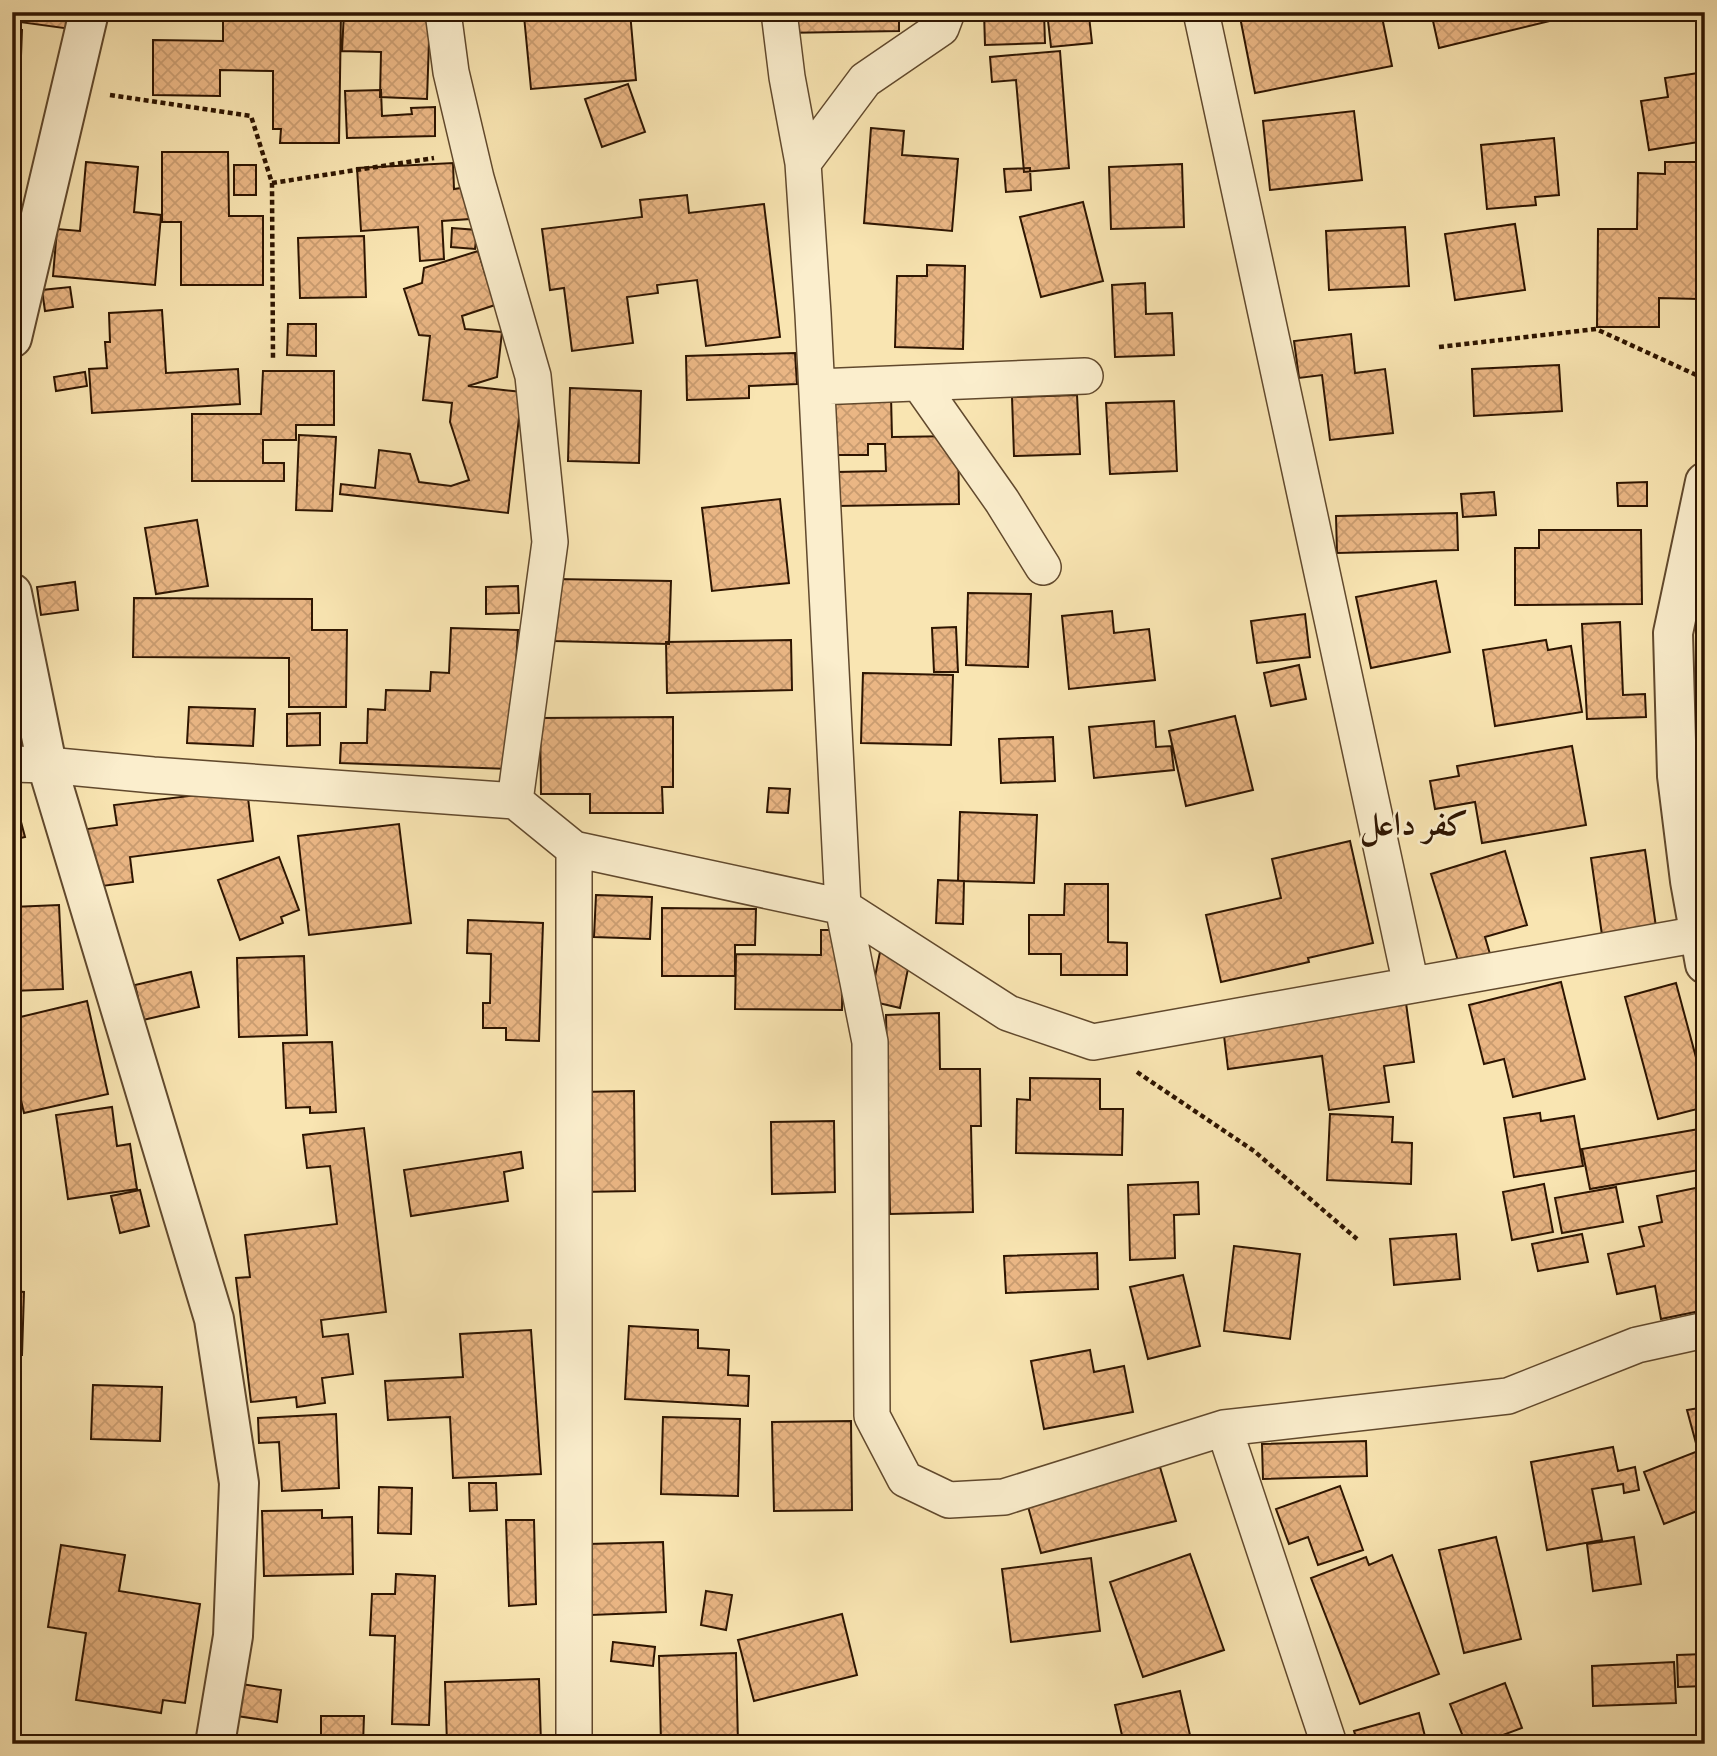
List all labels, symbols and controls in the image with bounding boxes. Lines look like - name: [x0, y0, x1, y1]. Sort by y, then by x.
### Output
- district label: كفر داعل: [1360, 803, 1468, 851]

